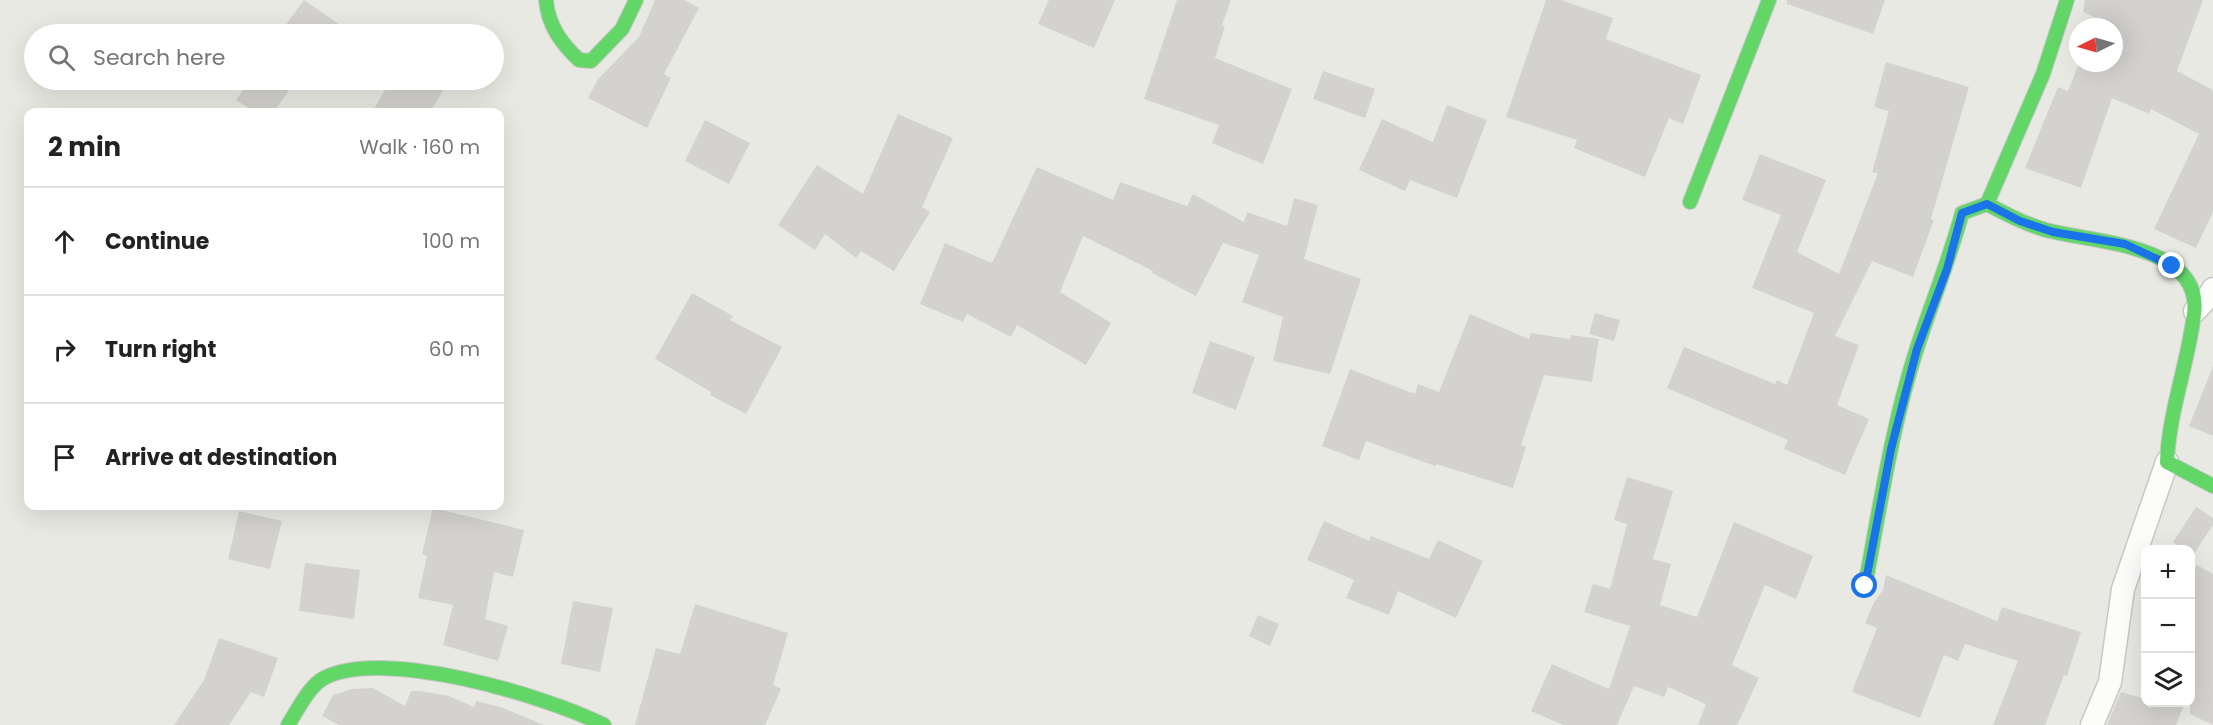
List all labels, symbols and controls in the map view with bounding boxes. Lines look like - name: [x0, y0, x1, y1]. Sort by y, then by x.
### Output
- north arrow: [2069, 18, 2123, 72]
- search box: [24, 24, 504, 90]
- icon: search: [45, 41, 78, 74]
- text: Search here: [93, 42, 226, 73]
- text: 2 min: [48, 129, 121, 165]
- text: Walk · 160 m: [359, 133, 480, 161]
- icon: ahead: [48, 225, 81, 258]
- text: Continue: [105, 226, 209, 257]
- text: 100 m: [423, 227, 480, 255]
- route end: [2158, 252, 2184, 278]
- icon: right: [48, 333, 81, 366]
- text: Turn right: [105, 334, 216, 365]
- text: 60 m: [429, 335, 480, 363]
- icon: arrive: [48, 441, 81, 474]
- text: Arrive at destination: [105, 442, 337, 473]
- map controls: [2141, 545, 2195, 707]
- button: +: [2141, 545, 2195, 599]
- route start: [1851, 572, 1877, 598]
- button: −: [2141, 599, 2195, 653]
- button: layers: [2141, 653, 2195, 707]

